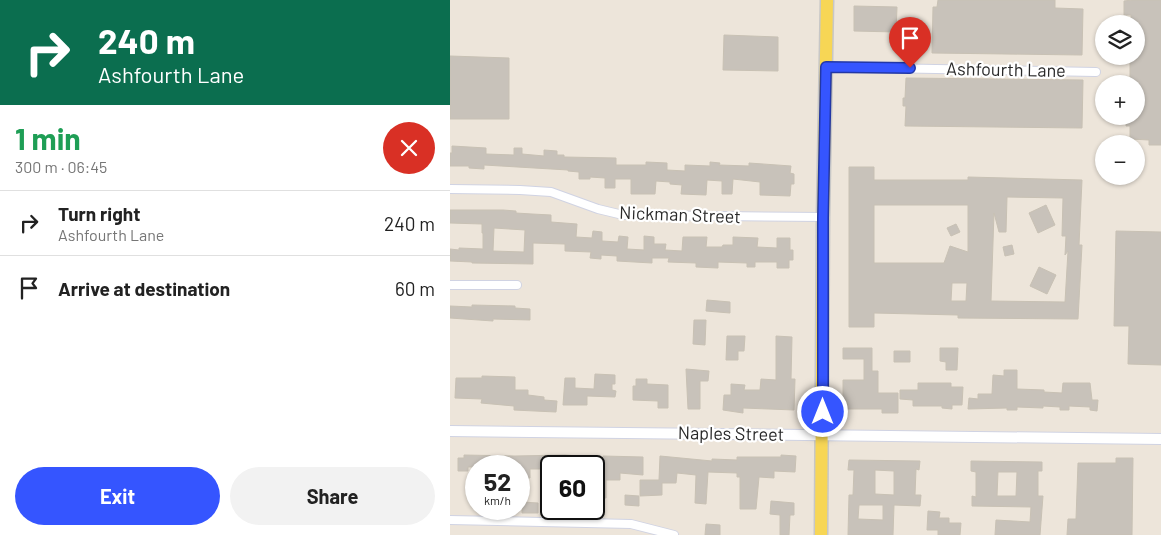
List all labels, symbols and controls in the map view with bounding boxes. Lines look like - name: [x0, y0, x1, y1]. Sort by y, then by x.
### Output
- map controls: [1095, 15, 1145, 185]
- button: layers: [1095, 15, 1145, 65]
- pin: [889, 17, 931, 68]
- text: 240 m: [98, 19, 195, 61]
- icon: right: [15, 20, 80, 85]
- icon: arrive: [896, 24, 924, 52]
- street label: Ashfourth Lane: [946, 57, 1066, 81]
- text: Ashfourth Lane: [98, 61, 244, 87]
- button: +: [1095, 75, 1145, 125]
- text: 1 min: [15, 120, 81, 156]
- button: close: [383, 122, 435, 174]
- button: −: [1095, 135, 1145, 185]
- text: 300 m · 06:45: [15, 157, 107, 176]
- street label: Nickman Street: [619, 201, 741, 227]
- text: Turn right: [58, 202, 140, 225]
- icon: right: [15, 209, 43, 237]
- text: 240 m: [384, 212, 435, 235]
- text: Ashfourth Lane: [58, 225, 164, 244]
- icon: arrive: [15, 274, 43, 302]
- text: Arrive at destination: [58, 277, 230, 300]
- text: 60 m: [395, 277, 435, 300]
- position arrow: [796, 385, 848, 437]
- street label: Naples Street: [678, 421, 784, 445]
- speed limit sign: 60: [540, 455, 605, 520]
- text: 52: [484, 466, 511, 496]
- button: Exit: [15, 467, 220, 525]
- button: Share: [230, 467, 435, 525]
- text: km/h: [484, 493, 511, 507]

